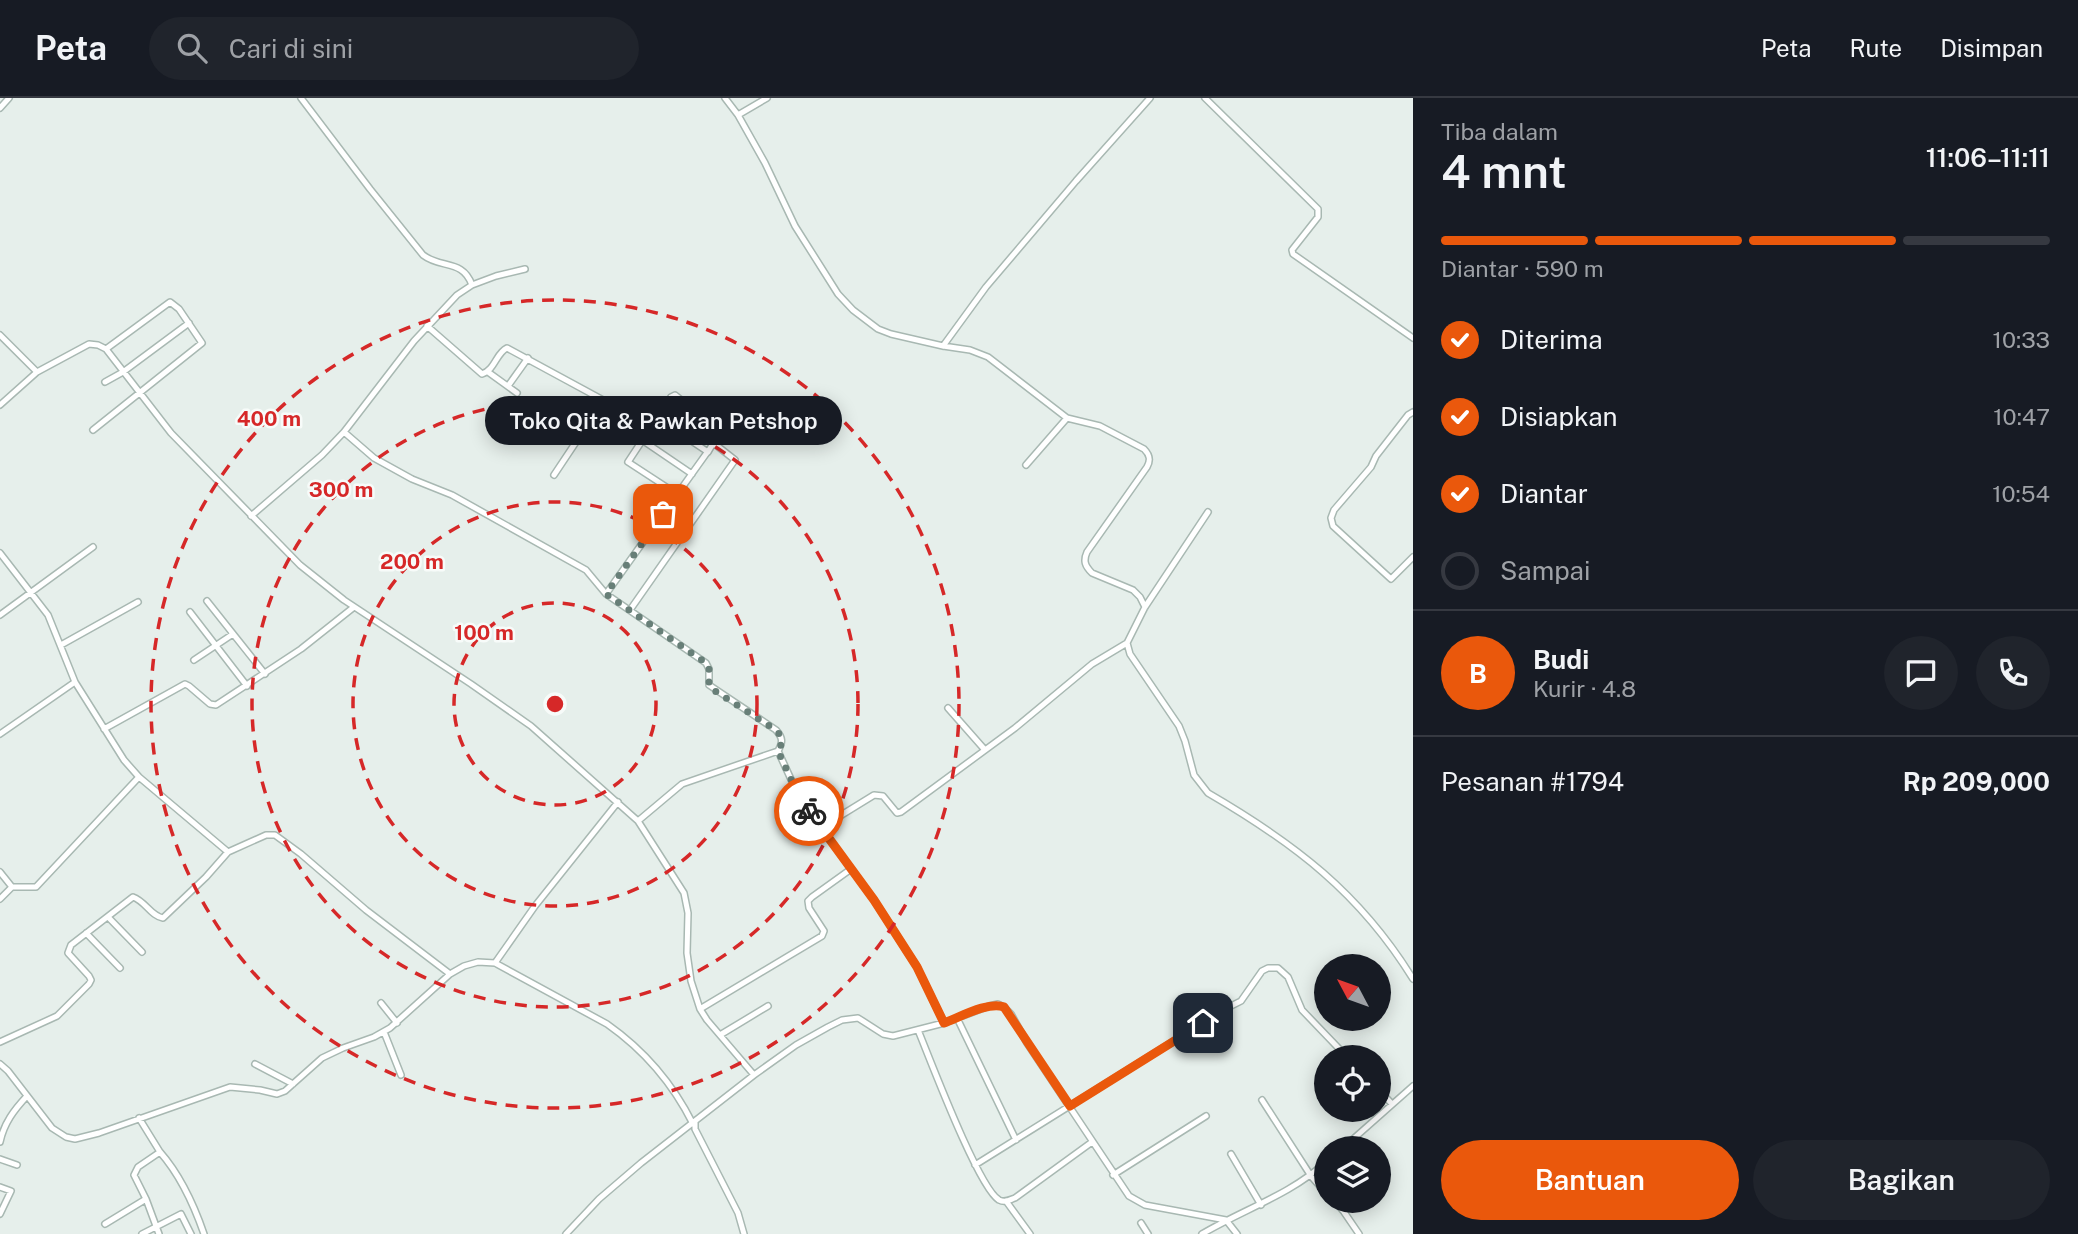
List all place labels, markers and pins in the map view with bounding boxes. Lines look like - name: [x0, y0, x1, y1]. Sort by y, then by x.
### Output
- callout: Toko Qita & Pawkan Petshop: [484, 395, 842, 444]
- pin: [633, 484, 693, 544]
- centre of rings: [543, 692, 567, 716]
- pin: [1173, 993, 1233, 1053]

